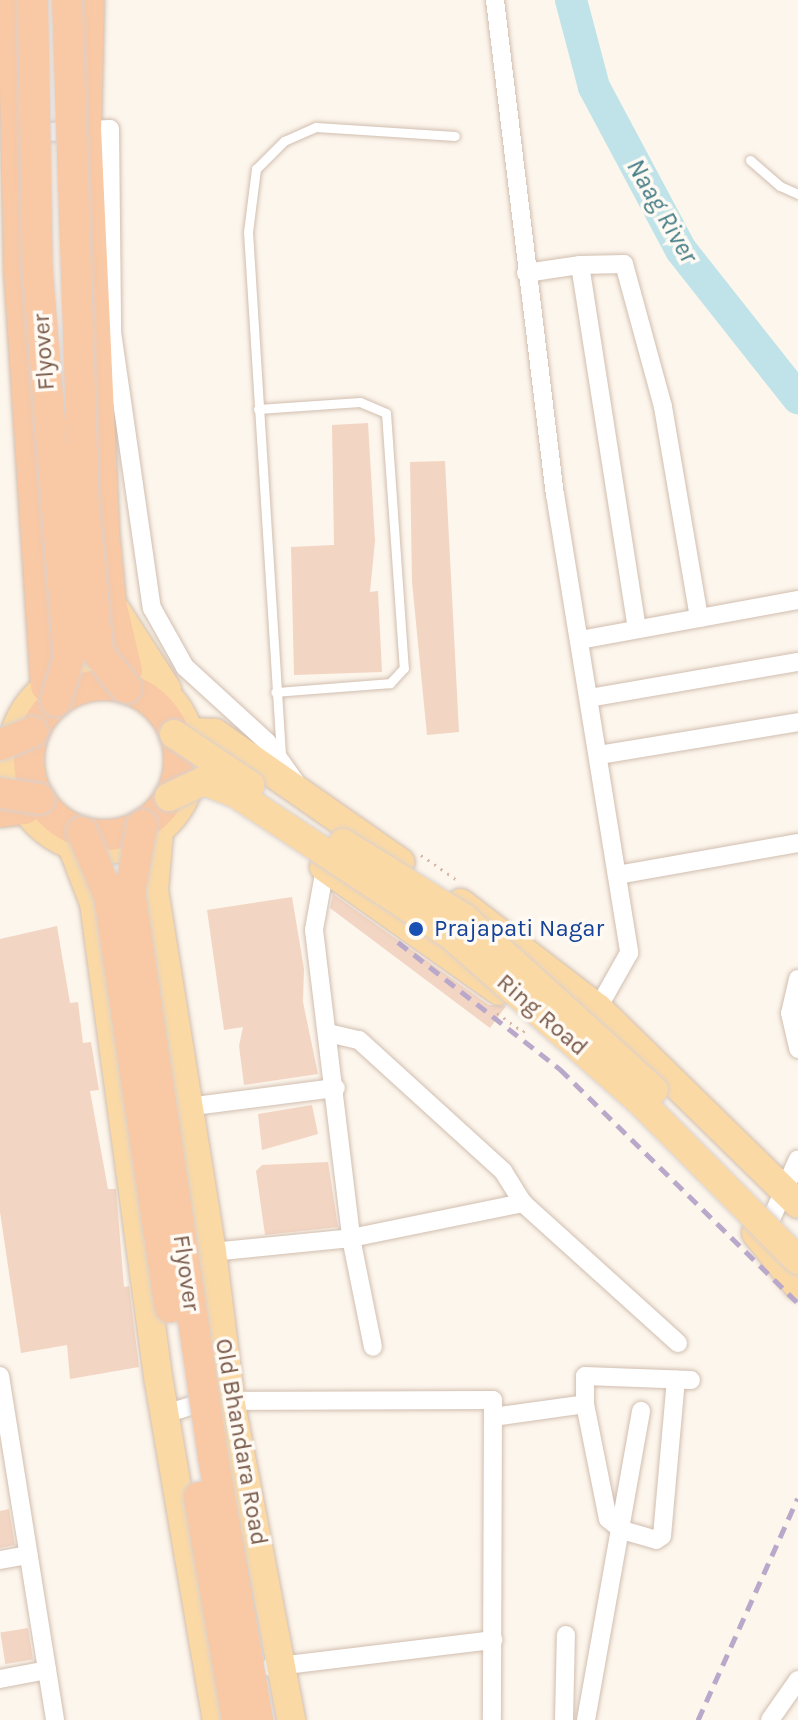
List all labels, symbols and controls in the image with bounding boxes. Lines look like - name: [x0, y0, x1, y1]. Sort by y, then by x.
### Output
- water label: Naag River: [620, 153, 704, 269]
- street label: Flyover: [27, 313, 61, 391]
- place label: Prajapati Nagar: [434, 915, 604, 943]
- marker: Prajapati Nagar: [405, 918, 427, 940]
- street label: Ring Road: [491, 968, 593, 1062]
- street label: Flyover: [166, 1233, 206, 1313]
- street label: Old Bhandara Road: [209, 1336, 273, 1548]

